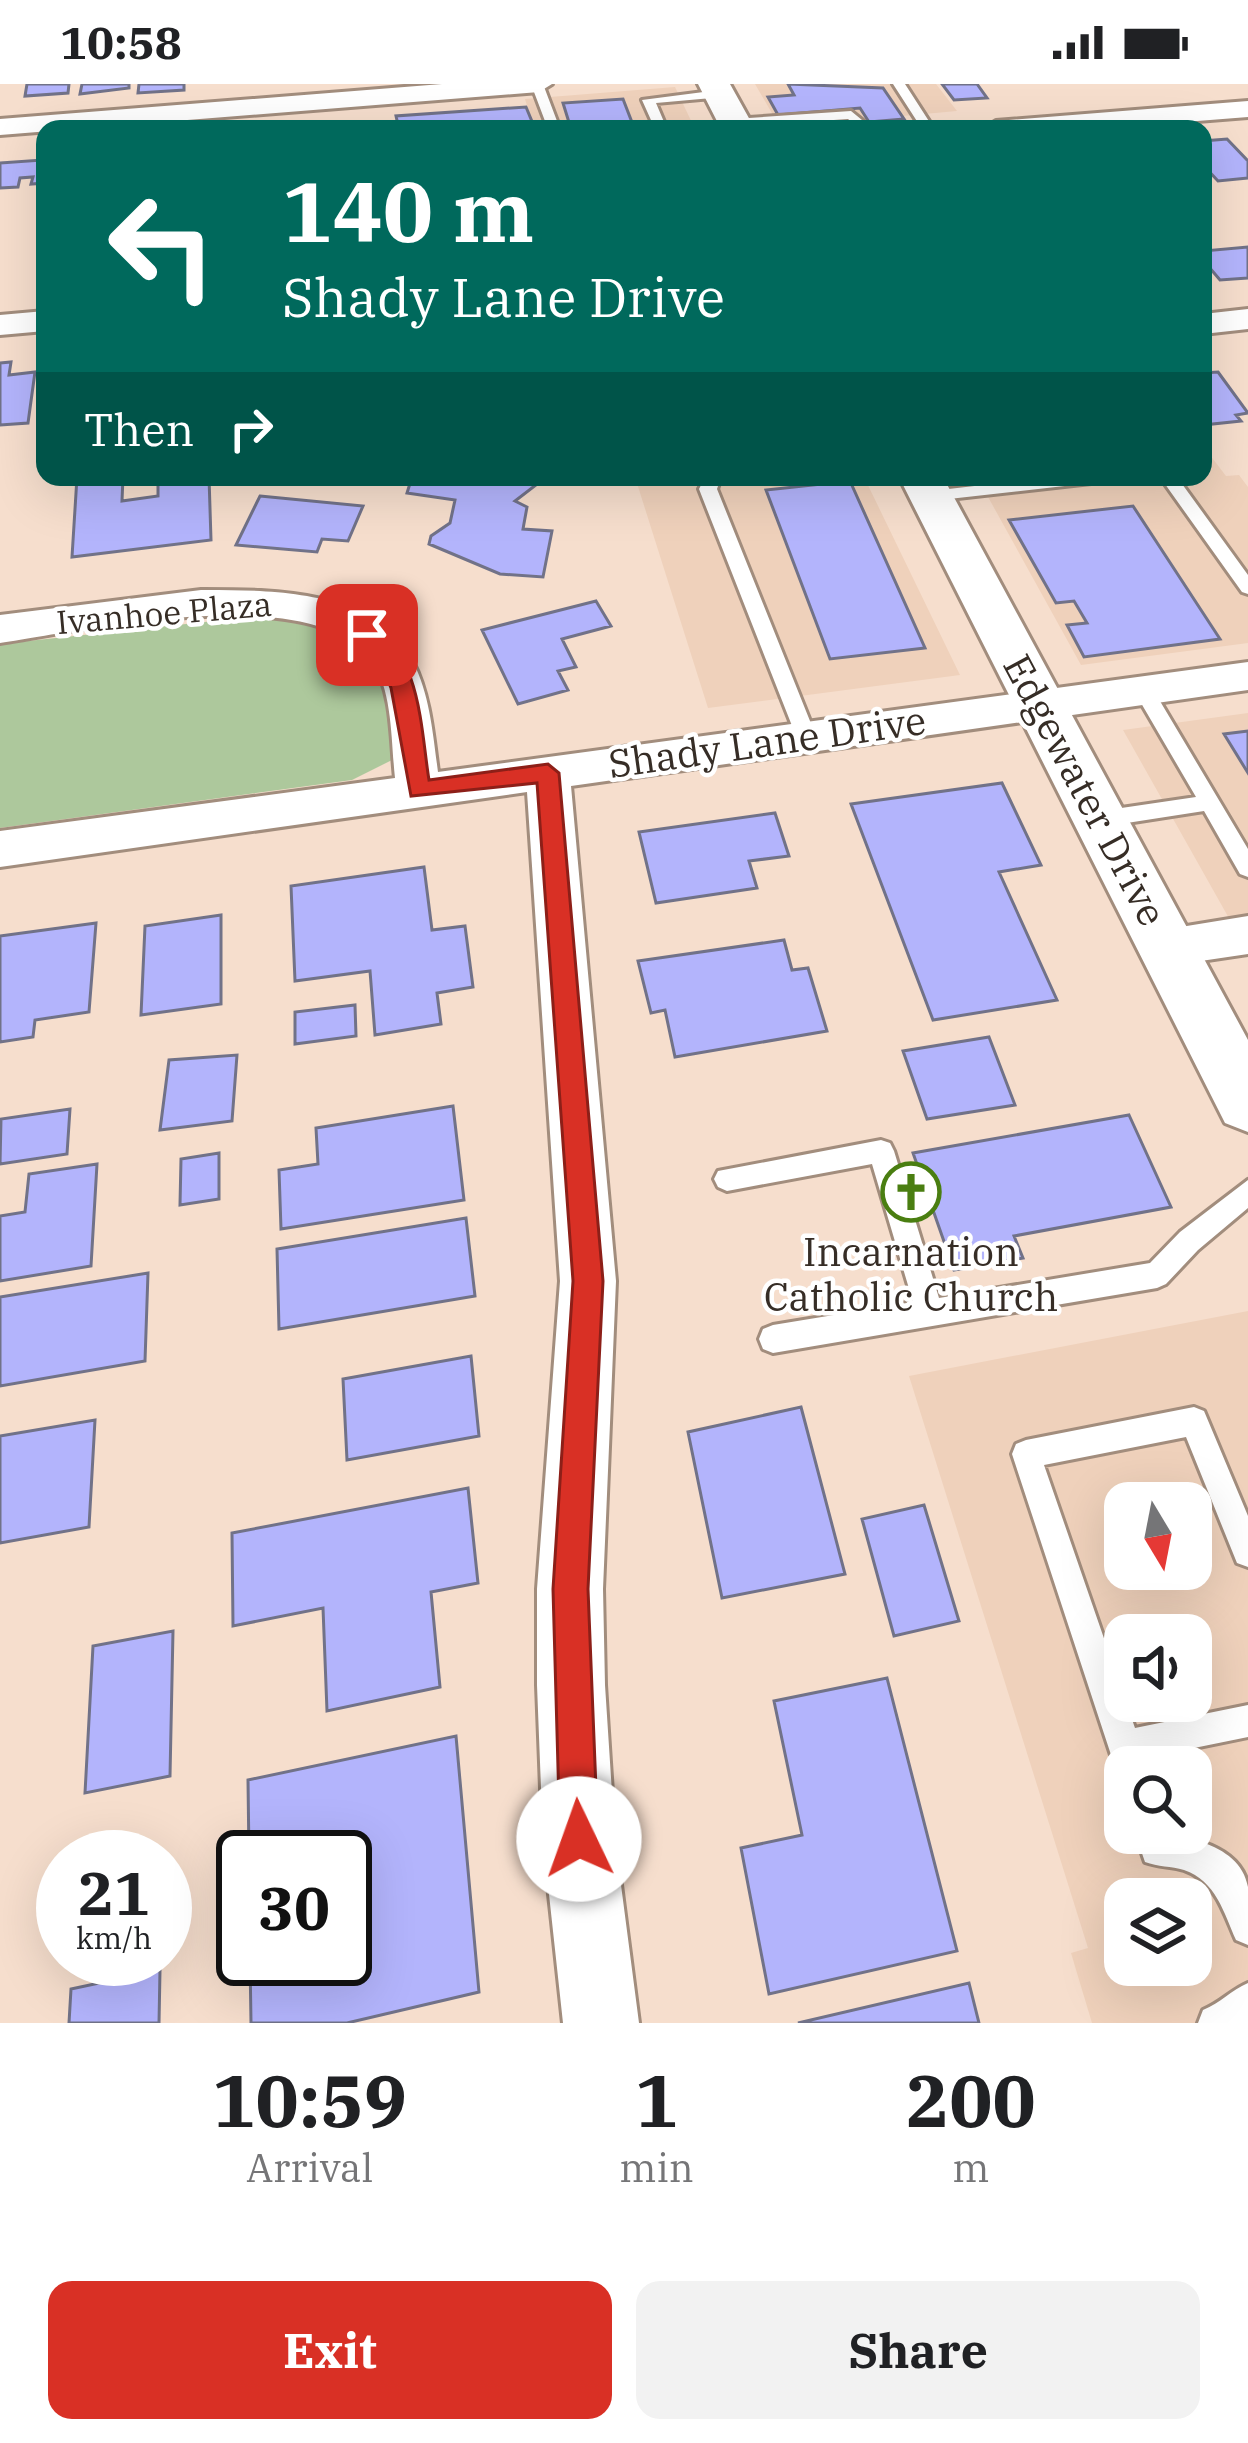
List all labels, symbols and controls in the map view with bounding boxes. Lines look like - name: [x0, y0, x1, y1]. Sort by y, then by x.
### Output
- text: 10:58: [60, 13, 182, 71]
- text: 140 m: [282, 156, 534, 265]
- icon: left: [84, 168, 240, 324]
- text: Shady Lane Drive: [282, 262, 725, 332]
- icon: right: [218, 396, 284, 462]
- text: Then: [84, 400, 194, 458]
- street label: Ivanhoe Plaza: [55, 582, 273, 643]
- pin: [316, 584, 418, 686]
- icon: arrive: [334, 602, 400, 668]
- street label: Edgewater Drive: [992, 645, 1179, 934]
- street label: Shady Lane Drive: [605, 694, 929, 789]
- church icon: Incarnation Catholic Church: [880, 1161, 942, 1223]
- place label: Incarnation Catholic Church: [764, 1226, 1058, 1322]
- north arrow: [1104, 1482, 1212, 1590]
- map controls: [1104, 1482, 1212, 1986]
- button: sound: [1104, 1614, 1212, 1722]
- button: search: [1104, 1746, 1212, 1854]
- position arrow: [516, 1776, 642, 1902]
- speed limit sign: 30: [216, 1830, 372, 1986]
- text: 21: [78, 1853, 150, 1932]
- button: layers: [1104, 1878, 1212, 1986]
- text: km/h: [76, 1918, 152, 1957]
- text: 10:59: [212, 2053, 407, 2147]
- text: 1: [635, 2053, 678, 2147]
- text: 200: [906, 2053, 1036, 2147]
- text: Arrival: [246, 2142, 373, 2193]
- text: min: [619, 2142, 694, 2193]
- text: m: [952, 2142, 989, 2193]
- button: Exit: [48, 2281, 612, 2419]
- button: Share: [636, 2281, 1200, 2419]

